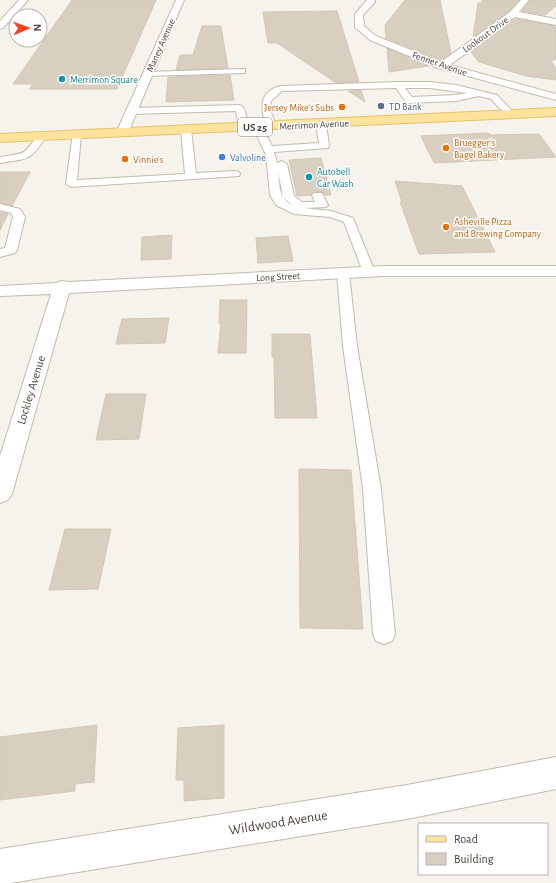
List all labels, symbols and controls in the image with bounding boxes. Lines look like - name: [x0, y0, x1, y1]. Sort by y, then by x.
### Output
- north arrow: [8, 8, 48, 48]
- street label: Lookout Drive: [461, 15, 511, 55]
- street label: Maney Avenue: [145, 17, 177, 74]
- text: N: [32, 24, 43, 32]
- street label: Fenner Avenue: [411, 50, 469, 78]
- marker: Merrimon Square: [57, 74, 67, 84]
- place label: Merrimon Square: [70, 75, 138, 85]
- marker: TD Bank: [376, 101, 386, 111]
- marker: Jersey Mike's Subs: [337, 102, 347, 112]
- place label: TD Bank: [389, 102, 422, 112]
- place label: Jersey Mike's Subs: [264, 103, 334, 113]
- road number: US 25: [238, 118, 272, 136]
- street label: Merrimon Avenue: [279, 118, 350, 132]
- place label: Bruegger's Bagel Bakery: [454, 138, 505, 160]
- marker: Bruegger's Bagel Bakery: [441, 143, 451, 153]
- marker: Valvoline: [217, 152, 227, 162]
- place label: Valvoline: [230, 153, 266, 163]
- marker: Vinnie's: [120, 154, 130, 164]
- place label: Vinnie's: [133, 155, 164, 165]
- place label: Autobell Car Wash: [317, 167, 354, 189]
- marker: Autobell Car Wash: [304, 172, 314, 182]
- place label: Asheville Pizza and Brewing Company: [454, 217, 542, 239]
- marker: Asheville Pizza and Brewing Company: [441, 222, 451, 232]
- street label: Long Street: [256, 271, 301, 283]
- street label: Lockley Avenue: [15, 354, 48, 426]
- street label: Wildwood Avenue: [228, 808, 329, 838]
- legend: [418, 823, 548, 875]
- text: Road: [454, 833, 478, 845]
- text: Building: [454, 853, 494, 865]

